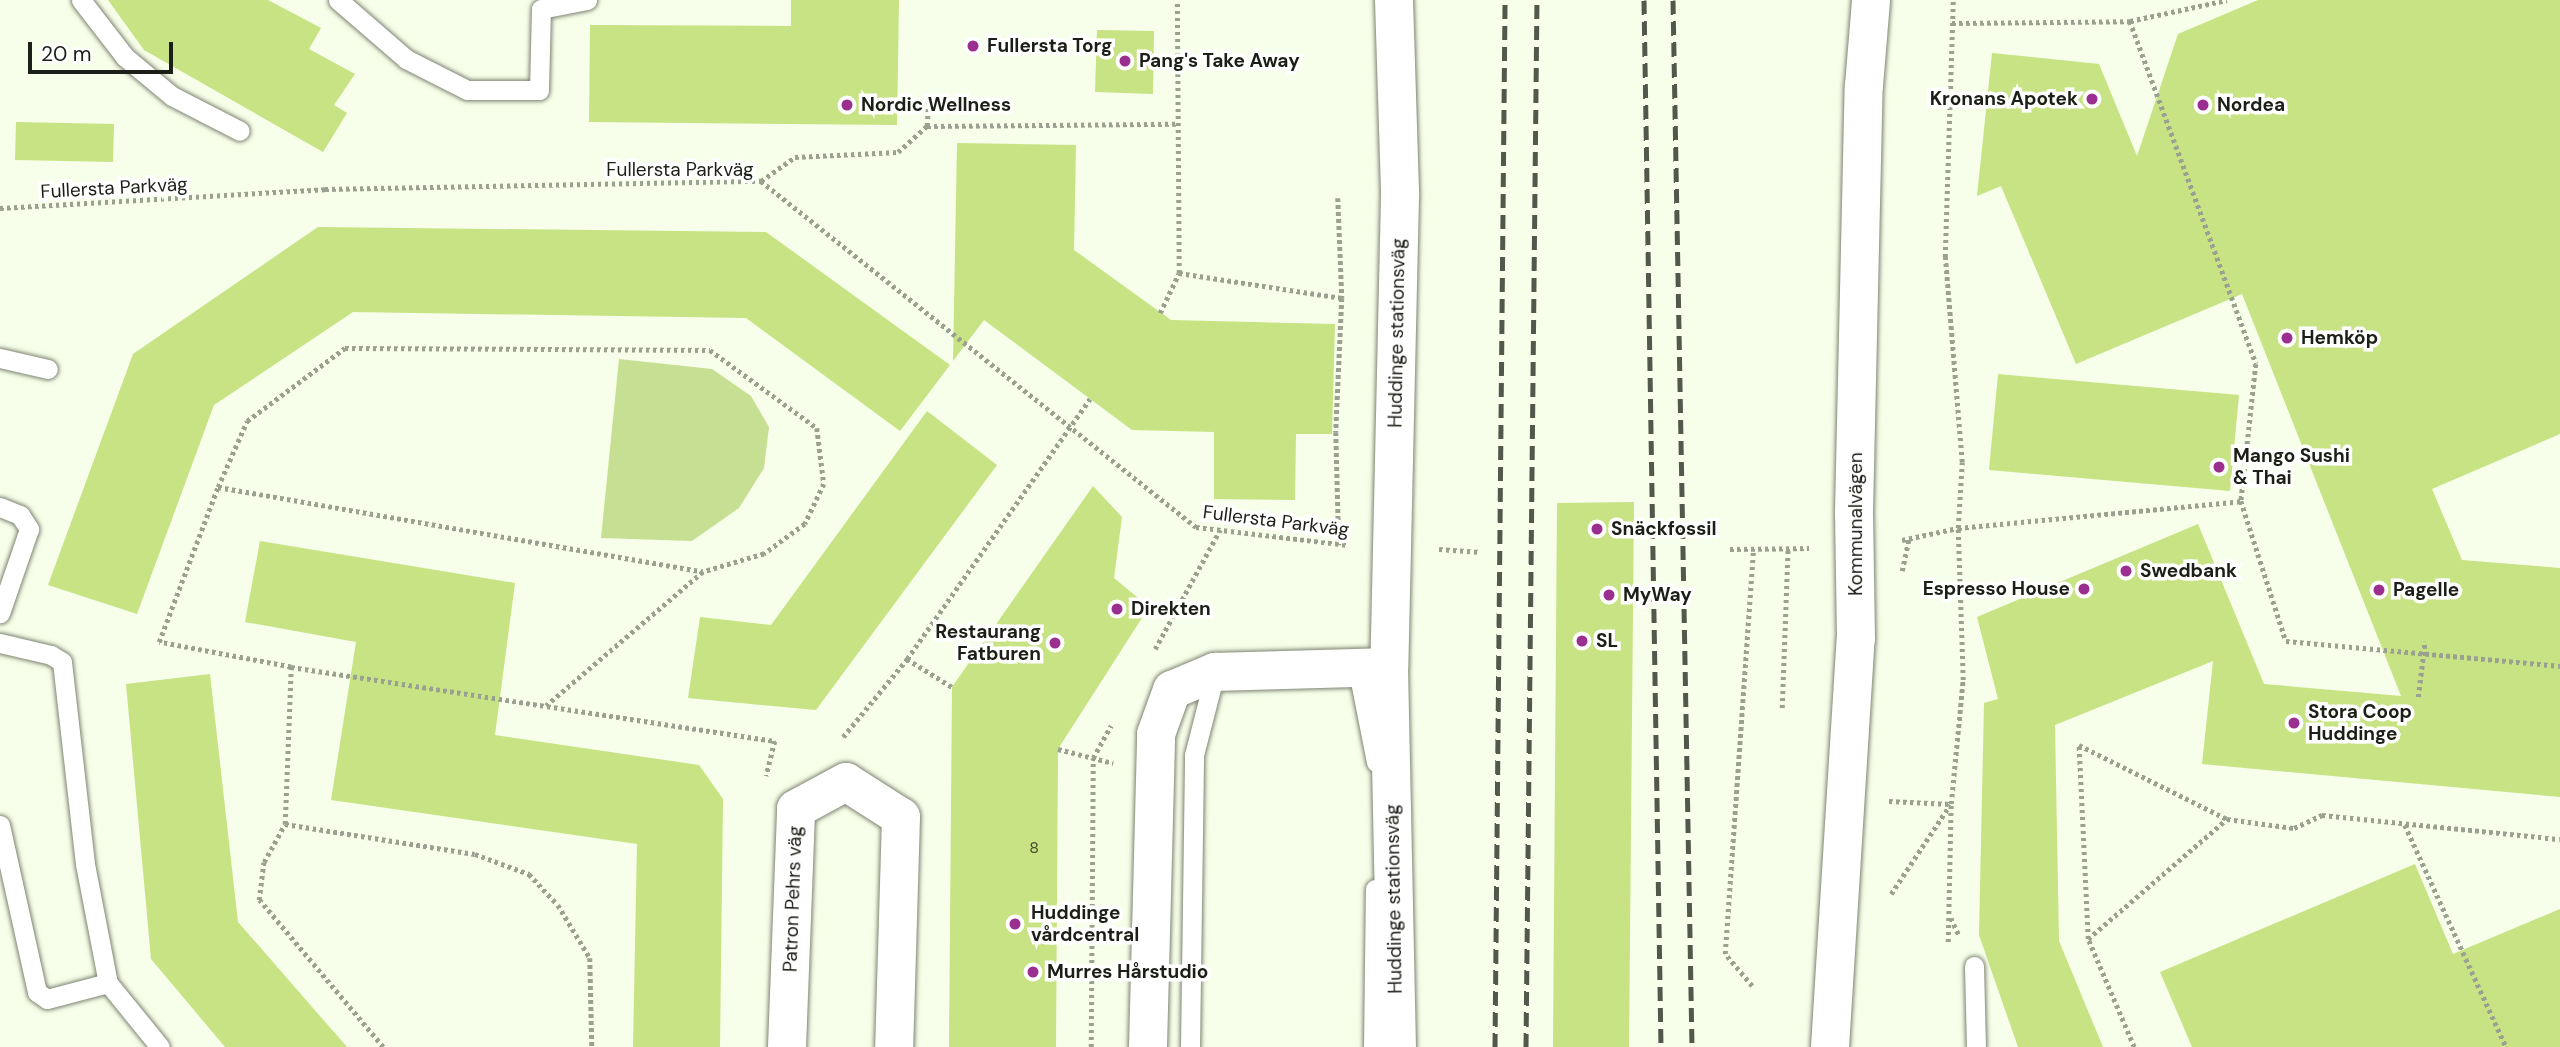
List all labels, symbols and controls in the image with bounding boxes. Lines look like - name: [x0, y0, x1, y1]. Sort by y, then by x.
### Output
- scale bar: [32, 28, 177, 72]
- place label: Fullersta Torg: [987, 35, 1112, 57]
- marker: Fullersta Torg: [965, 38, 981, 54]
- text: 20 m: [41, 40, 92, 68]
- place label: Pang's Take Away: [1139, 50, 1300, 72]
- marker: Pang's Take Away: [1117, 53, 1133, 69]
- place label: Kronans Apotek: [1930, 88, 2078, 110]
- marker: Kronans Apotek: [2084, 91, 2100, 107]
- place label: Nordic Wellness: [861, 94, 1011, 116]
- place label: Nordea: [2217, 94, 2285, 116]
- marker: Nordic Wellness: [839, 97, 855, 113]
- marker: Nordea: [2195, 97, 2211, 113]
- street label: Fullersta Parkväg: [606, 159, 754, 181]
- street label: Fullersta Parkväg: [40, 173, 188, 203]
- street label: Huddinge stationsväg: [1384, 238, 1410, 428]
- place label: Hemköp: [2301, 327, 2378, 349]
- marker: Hemköp: [2279, 330, 2295, 346]
- place label: Mango Sushi & Thai: [2233, 445, 2350, 489]
- street label: Kommunalvägen: [1845, 452, 1867, 596]
- marker: Mango Sushi & Thai: [2211, 459, 2227, 475]
- street label: Fullersta Parkväg: [1202, 501, 1350, 541]
- place label: Snäckfossil: [1611, 518, 1717, 540]
- marker: Snäckfossil: [1589, 521, 1605, 537]
- place label: Swedbank: [2140, 560, 2237, 582]
- marker: Swedbank: [2118, 563, 2134, 579]
- place label: Espresso House: [1923, 578, 2070, 600]
- place label: Pagelle: [2393, 579, 2459, 601]
- marker: Espresso House: [2076, 581, 2092, 597]
- marker: Pagelle: [2371, 582, 2387, 598]
- place label: MyWay: [1623, 584, 1692, 606]
- marker: MyWay: [1601, 587, 1617, 603]
- place label: Direkten: [1131, 598, 1211, 620]
- marker: Direkten: [1109, 601, 1125, 617]
- place label: Restaurang Fatburen: [935, 621, 1041, 665]
- place label: SL: [1596, 630, 1618, 652]
- marker: SL: [1574, 633, 1590, 649]
- marker: Restaurang Fatburen: [1047, 635, 1063, 651]
- place label: Stora Coop Huddinge: [2308, 701, 2412, 745]
- marker: Stora Coop Huddinge: [2286, 715, 2302, 731]
- street label: Huddinge stationsväg: [1381, 804, 1407, 994]
- street label: Patron Pehrs väg: [779, 826, 807, 972]
- house number: 8: [1029, 838, 1039, 858]
- place label: Huddinge vårdcentral: [1031, 902, 1139, 946]
- marker: Huddinge vårdcentral: [1005, 914, 1025, 934]
- place label: Murres Hårstudio: [1047, 961, 1208, 983]
- marker: Murres Hårstudio: [1025, 964, 1041, 980]

